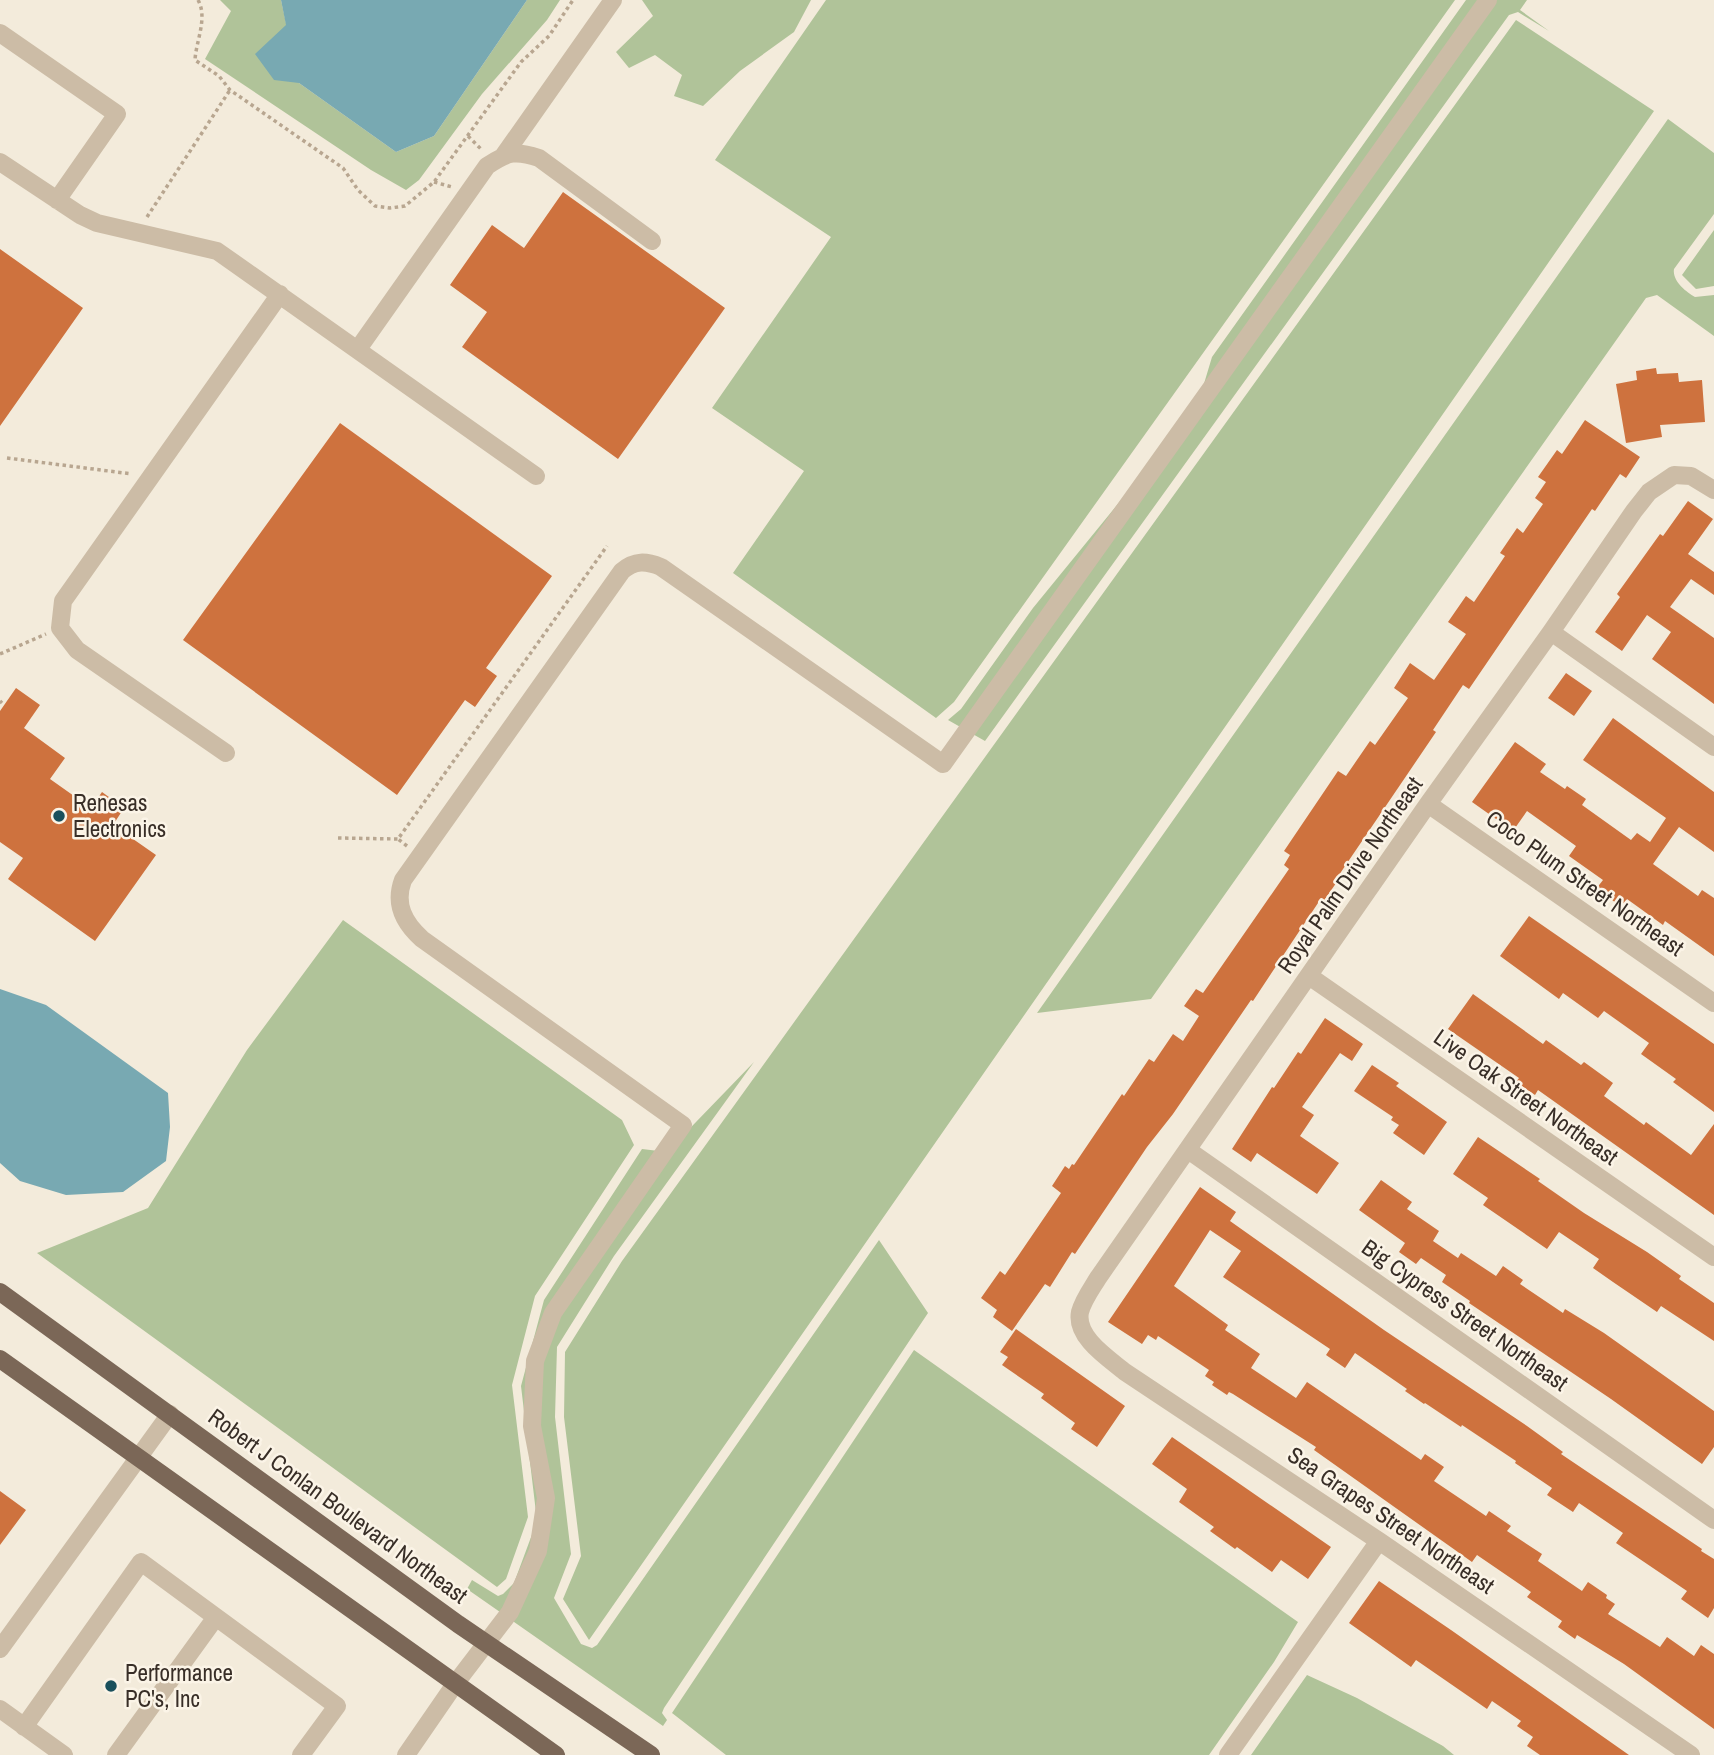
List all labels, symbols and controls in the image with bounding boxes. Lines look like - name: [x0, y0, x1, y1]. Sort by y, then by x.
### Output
- street label: Royal Palm Drive Northeast: [1270, 770, 1429, 979]
- place label: Renesas Electronics: [73, 787, 166, 844]
- street label: Coco Plum Street Northeast: [1480, 803, 1690, 963]
- marker: Renesas Electronics: [51, 808, 67, 824]
- street label: Live Oak Street Northeast: [1428, 1021, 1624, 1172]
- street label: Big Cypress Street Northeast: [1356, 1232, 1575, 1398]
- street label: Robert J Conlan Boulevard Northeast: [202, 1401, 474, 1610]
- street label: Sea Grapes Street Northeast: [1282, 1439, 1501, 1600]
- place label: Performance PC's, Inc: [125, 1657, 233, 1714]
- marker: Performance PC's, Inc: [103, 1678, 119, 1694]

